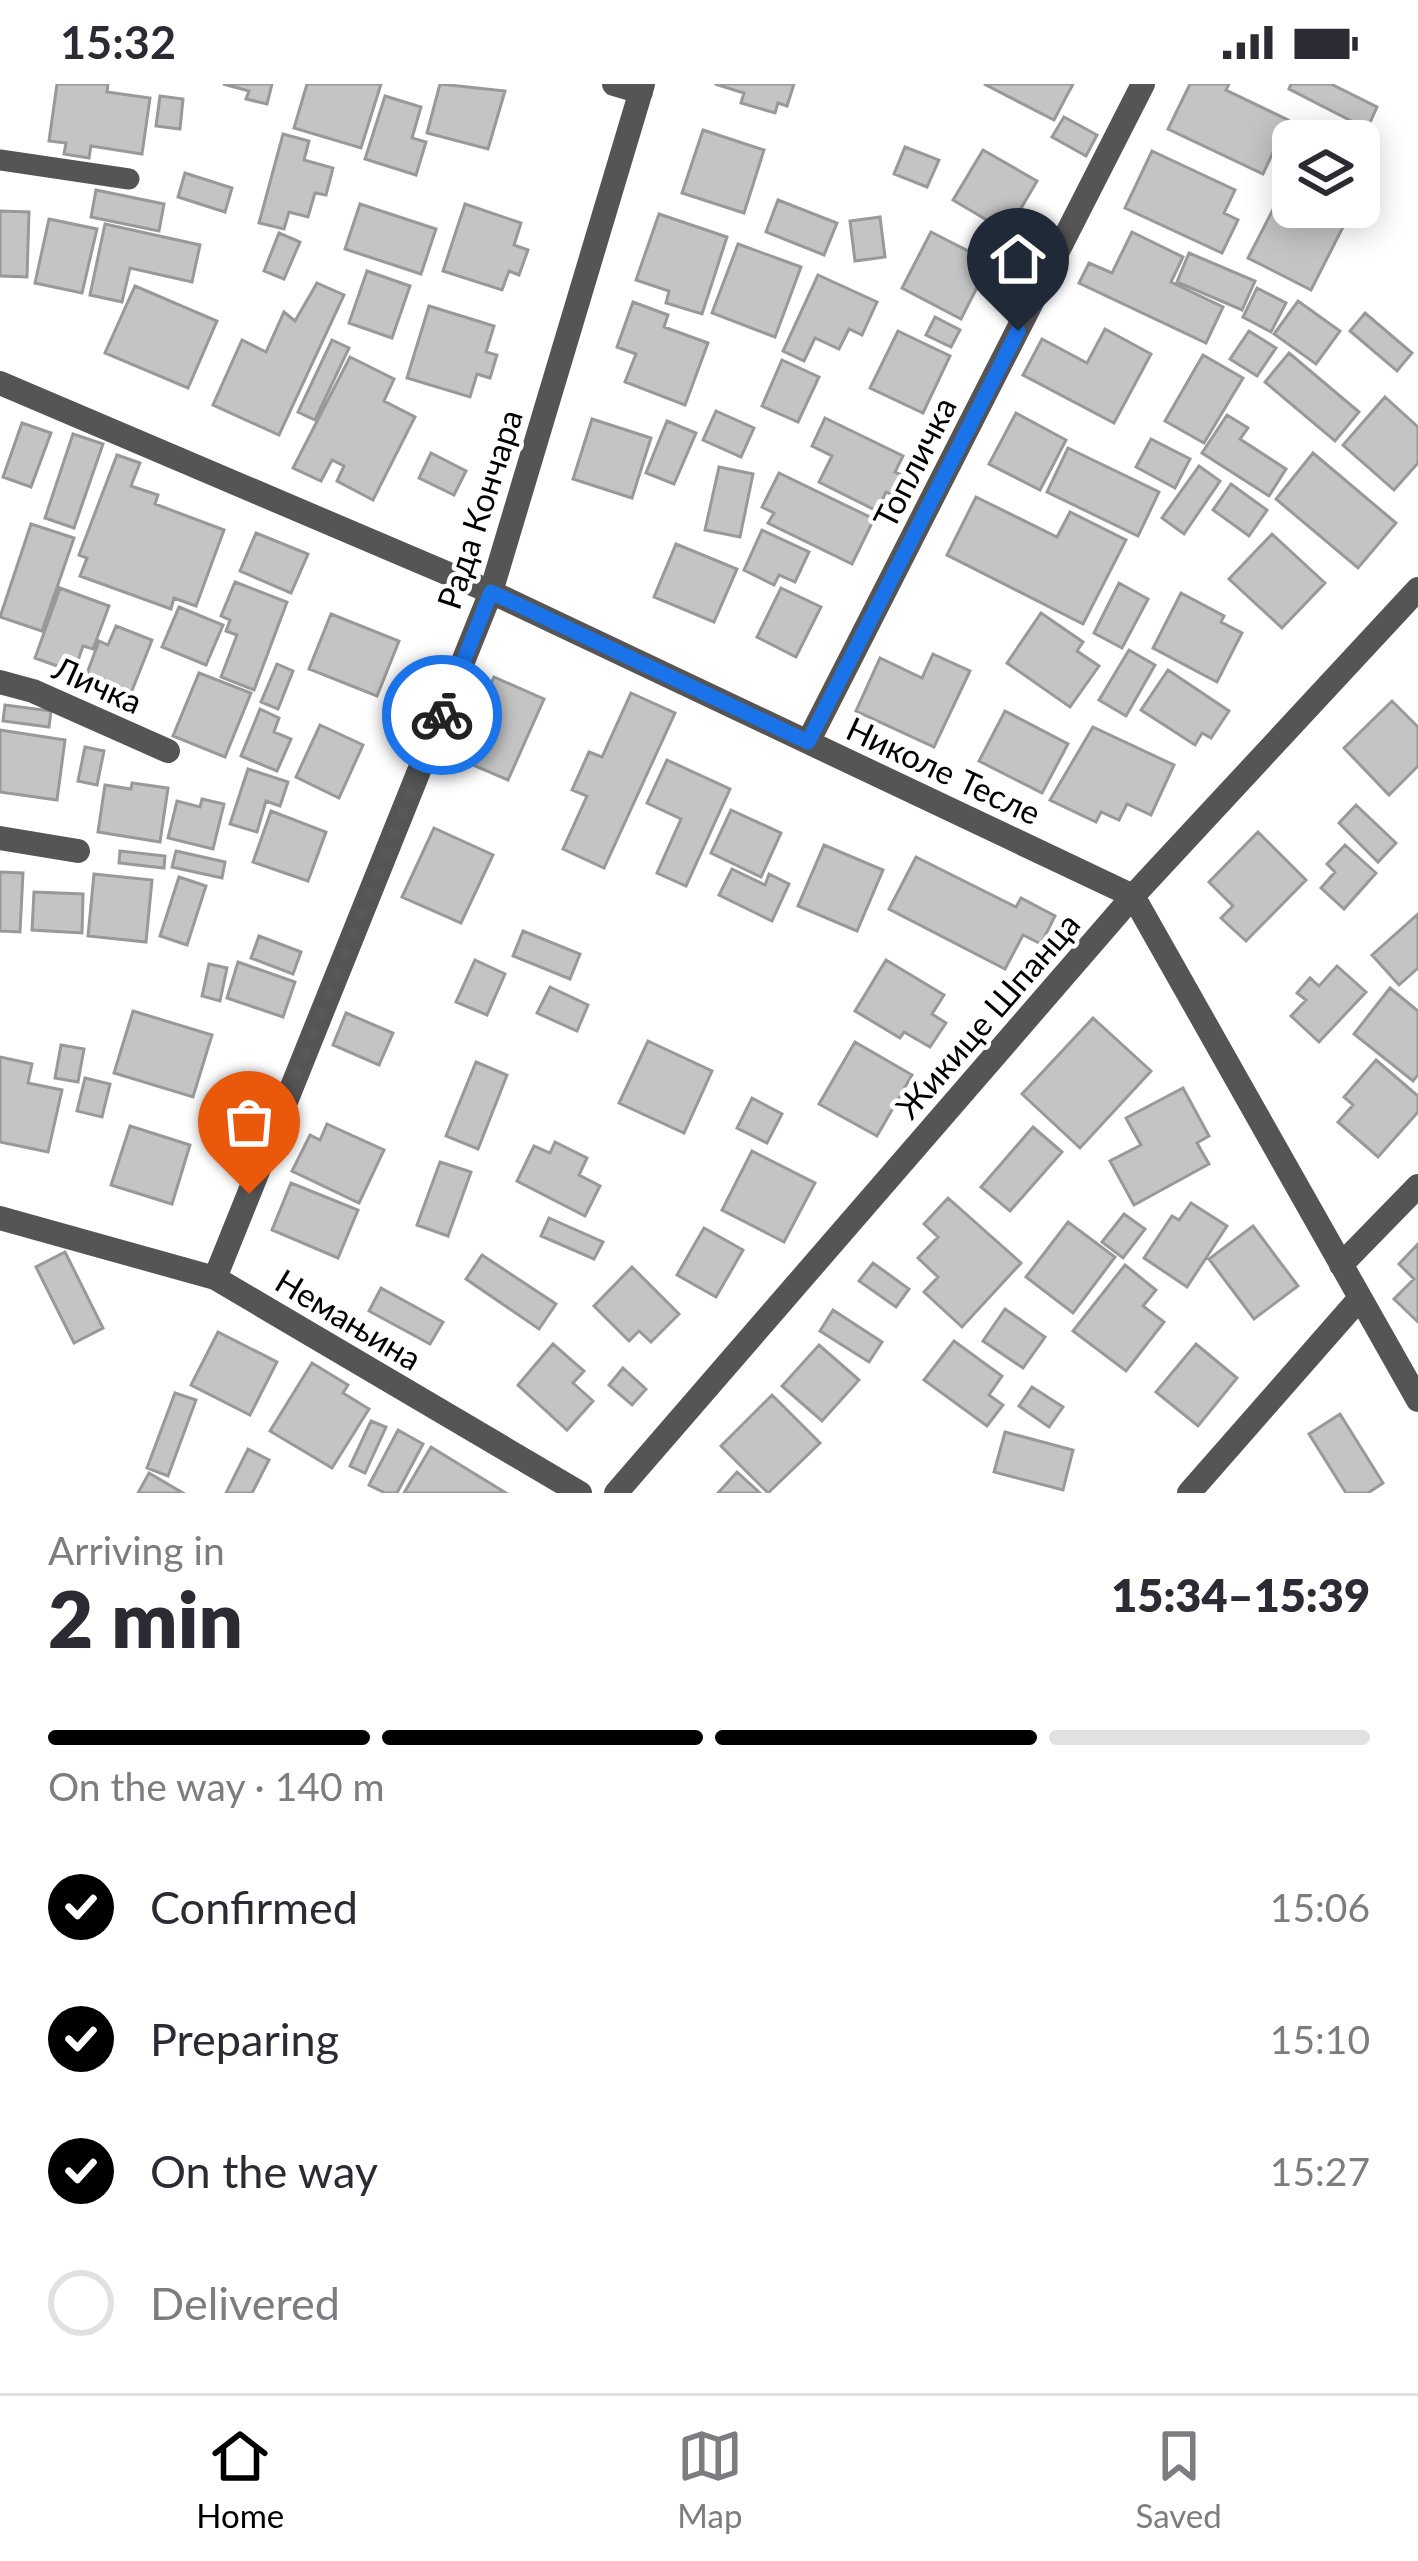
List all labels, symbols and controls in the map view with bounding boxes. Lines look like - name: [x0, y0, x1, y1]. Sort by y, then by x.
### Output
- text: 15:32: [60, 15, 176, 69]
- map controls: [1272, 120, 1380, 228]
- button: layers: [1272, 120, 1380, 228]
- pin: [967, 208, 1069, 331]
- icon: home: [985, 226, 1051, 292]
- street label: Топличка: [864, 390, 964, 534]
- street label: Рада Кончара: [428, 404, 530, 614]
- street label: Личка: [46, 646, 149, 721]
- courier: [382, 655, 502, 775]
- icon: bike: [409, 682, 475, 748]
- street label: Николе Тесле: [841, 708, 1047, 832]
- street label: Жикице Шпанца: [887, 904, 1087, 1126]
- pin: [198, 1071, 300, 1194]
- icon: bag: [216, 1089, 282, 1155]
- street label: Немањина: [269, 1260, 429, 1378]
- text: Arriving in: [48, 1527, 225, 1573]
- text: 15:34–15:39: [1111, 1568, 1370, 1622]
- text: 2 min: [48, 1571, 243, 1665]
- text: On the way · 140 m: [48, 1763, 385, 1809]
- icon: check: [48, 1874, 114, 1940]
- text: Confirmed: [150, 1880, 358, 1934]
- text: 15:06: [1270, 1884, 1370, 1930]
- icon: check: [48, 2006, 114, 2072]
- text: Preparing: [150, 2012, 339, 2066]
- text: 15:10: [1270, 2016, 1370, 2062]
- icon: check: [48, 2138, 114, 2204]
- text: On the way: [150, 2144, 378, 2198]
- text: 15:27: [1270, 2148, 1370, 2194]
- text: Delivered: [150, 2276, 340, 2330]
- tab: Home: [196, 2423, 284, 2535]
- tab: Map: [677, 2423, 743, 2535]
- tab: Saved: [1135, 2423, 1222, 2535]

